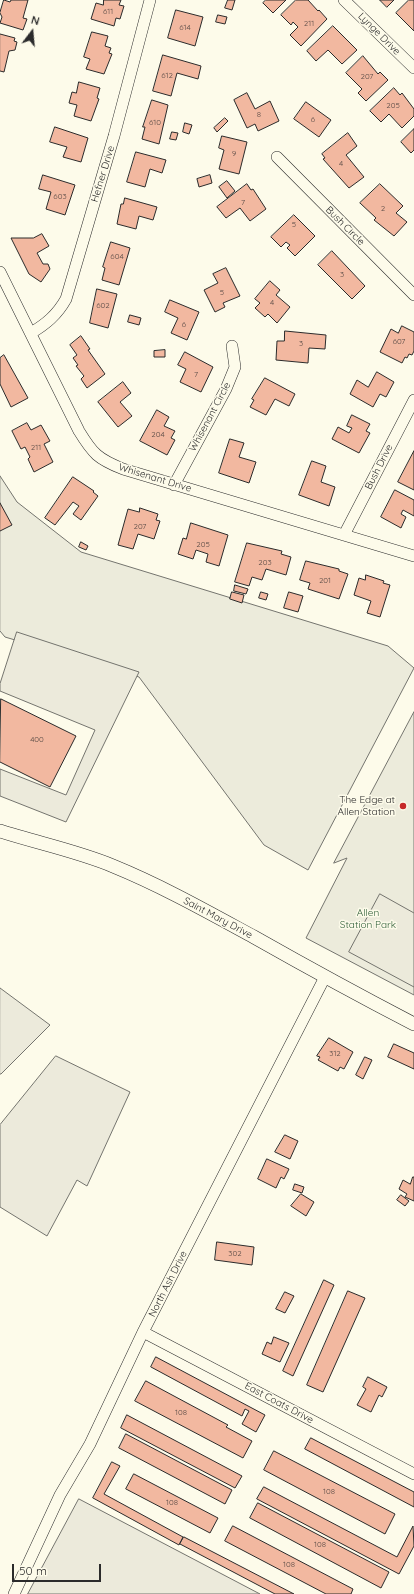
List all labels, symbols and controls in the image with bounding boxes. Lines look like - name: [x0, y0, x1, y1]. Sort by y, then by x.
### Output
- house number: 611: [103, 7, 113, 17]
- street label: Lynge Drive: [355, 10, 403, 58]
- north arrow: [12, 12, 52, 52]
- text: N: [29, 13, 41, 28]
- house number: 211: [304, 19, 314, 29]
- house number: 614: [179, 23, 191, 33]
- house number: 612: [161, 71, 173, 81]
- house number: 207: [361, 72, 373, 82]
- house number: 205: [386, 101, 400, 111]
- house number: 8: [257, 110, 261, 120]
- house number: 6: [311, 115, 315, 125]
- house number: 610: [149, 118, 161, 128]
- street label: Hefner Drive: [89, 144, 117, 204]
- house number: 9: [232, 149, 236, 159]
- house number: 4: [339, 159, 343, 169]
- house number: 603: [53, 192, 67, 202]
- house number: 7: [241, 198, 245, 208]
- street label: Bush Circle: [323, 204, 367, 248]
- house number: 2: [381, 204, 385, 214]
- house number: 5: [292, 220, 296, 230]
- house number: 604: [110, 252, 124, 262]
- house number: 3: [340, 270, 344, 280]
- house number: 5: [220, 288, 224, 298]
- house number: 4: [270, 298, 274, 308]
- house number: 602: [96, 301, 110, 311]
- house number: 6: [182, 320, 186, 330]
- house number: 607: [393, 337, 405, 347]
- house number: 3: [299, 339, 303, 349]
- house number: 7: [194, 370, 198, 380]
- street label: Whisenant Circle: [187, 380, 233, 454]
- house number: 204: [151, 430, 165, 440]
- street label: Bush Drive: [362, 442, 396, 492]
- house number: 211: [31, 443, 41, 453]
- street label: Whisenant Drive: [117, 461, 193, 495]
- house number: 207: [134, 522, 146, 532]
- house number: 205: [196, 540, 210, 550]
- house number: 203: [258, 558, 272, 568]
- house number: 201: [319, 576, 331, 586]
- house number: 400: [30, 735, 44, 745]
- place label: The Edge at Allen Station: [337, 794, 395, 818]
- marker: The Edge at Allen Station: [398, 801, 408, 811]
- street label: Saint Mary Drive: [181, 895, 255, 941]
- park label: Allen Station Park: [340, 907, 396, 930]
- house number: 312: [329, 1049, 341, 1059]
- street label: North Ash Drive: [146, 1249, 190, 1319]
- house number: 302: [228, 1249, 242, 1259]
- street label: East Coats Drive: [243, 1380, 315, 1426]
- house number: 108: [175, 1408, 187, 1418]
- house number: 108: [323, 1487, 335, 1497]
- house number: 108: [166, 1498, 178, 1508]
- house number: 108: [314, 1540, 326, 1550]
- scale bar: [14, 1556, 103, 1582]
- house number: 108: [283, 1560, 295, 1570]
- text: 50 m: [19, 1563, 47, 1578]

